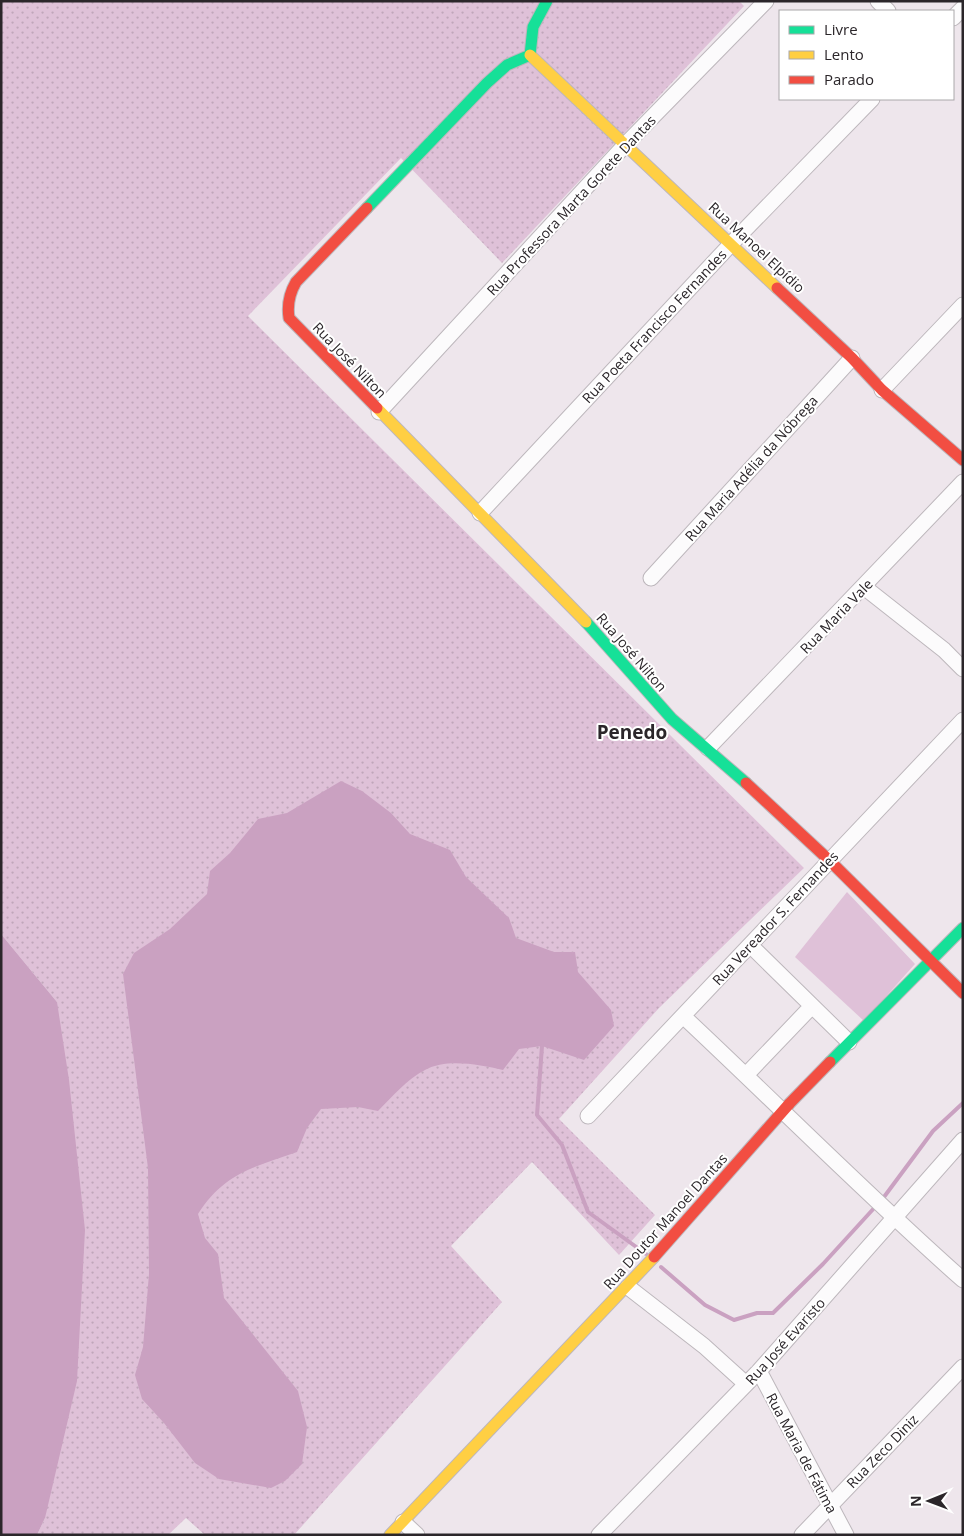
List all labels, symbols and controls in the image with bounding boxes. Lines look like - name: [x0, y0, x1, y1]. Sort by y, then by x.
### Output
- legend: [779, 10, 954, 100]
- text: Livre: [824, 19, 858, 39]
- text: Lento: [824, 44, 864, 64]
- text: Parado: [824, 69, 874, 89]
- street label: Rua Professora Marta Gorete Dantas: [482, 111, 660, 299]
- street label: Rua Manoel Elpídio: [705, 197, 809, 297]
- street label: Rua Poeta Francisco Fernandes: [578, 245, 731, 407]
- street label: Rua José Nilton: [309, 318, 391, 402]
- street label: Rua Maria Adélia da Nóbrega: [680, 391, 822, 545]
- street label: Rua Maria Vale: [795, 574, 877, 658]
- street label: Rua José Nilton: [592, 609, 672, 695]
- district label: Penedo: [597, 719, 667, 745]
- street label: Rua Vereador S. Fernandes: [708, 847, 842, 989]
- street label: Rua Doutor Manoel Dantas: [599, 1149, 731, 1293]
- street label: Rua José Evaristo: [741, 1293, 829, 1389]
- street label: Rua Maria de Fátima: [762, 1389, 842, 1517]
- street label: Rua Zeco Diniz: [842, 1410, 922, 1492]
- north arrow: [904, 1476, 954, 1526]
- text: N: [906, 1495, 925, 1507]

